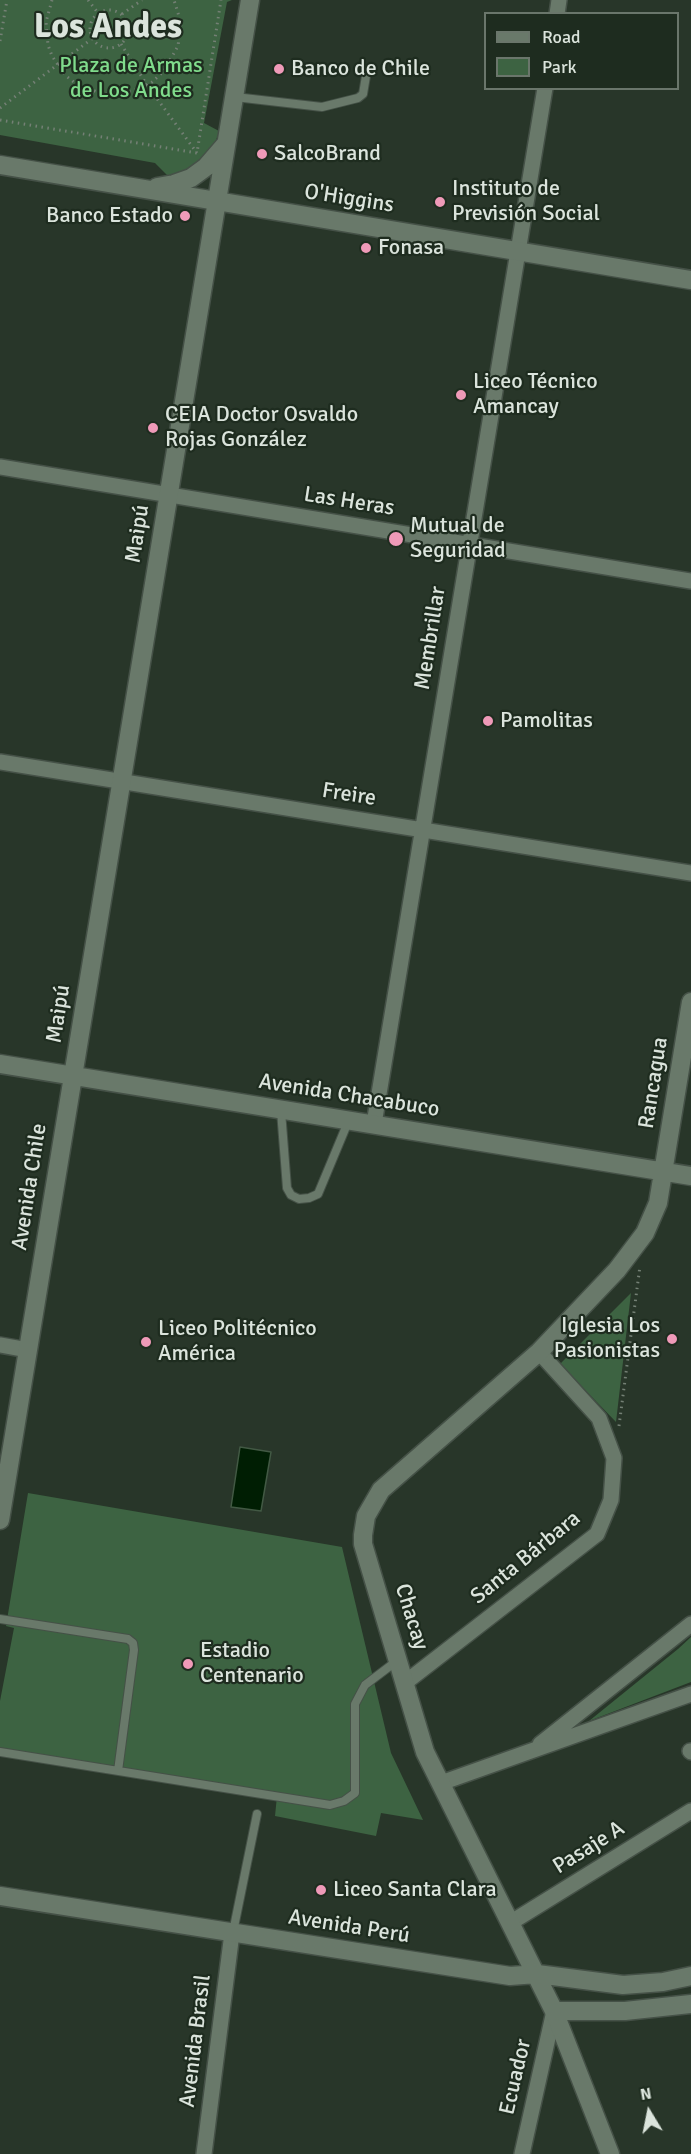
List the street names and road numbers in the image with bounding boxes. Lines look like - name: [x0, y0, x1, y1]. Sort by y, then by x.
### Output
- street label: O'Higgins: [302, 179, 396, 219]
- street label: Las Heras: [302, 482, 396, 522]
- street label: Maipú: [120, 503, 156, 565]
- street label: Membrillar: [410, 584, 452, 692]
- street label: Freire: [320, 778, 378, 812]
- street label: Maipú: [41, 983, 77, 1045]
- street label: Rancagua: [634, 1035, 674, 1131]
- street label: Avenida Chacabuco: [257, 1069, 441, 1123]
- street label: Avenida Chile: [7, 1122, 53, 1252]
- street label: Santa Bárbara: [466, 1506, 586, 1610]
- street label: Chacay: [388, 1581, 434, 1653]
- street label: Pasaje A: [548, 1816, 630, 1880]
- street label: Avenida Perú: [286, 1904, 412, 1950]
- street label: Avenida Brasil: [175, 1973, 217, 2109]
- street label: Ecuador: [494, 2037, 538, 2117]

